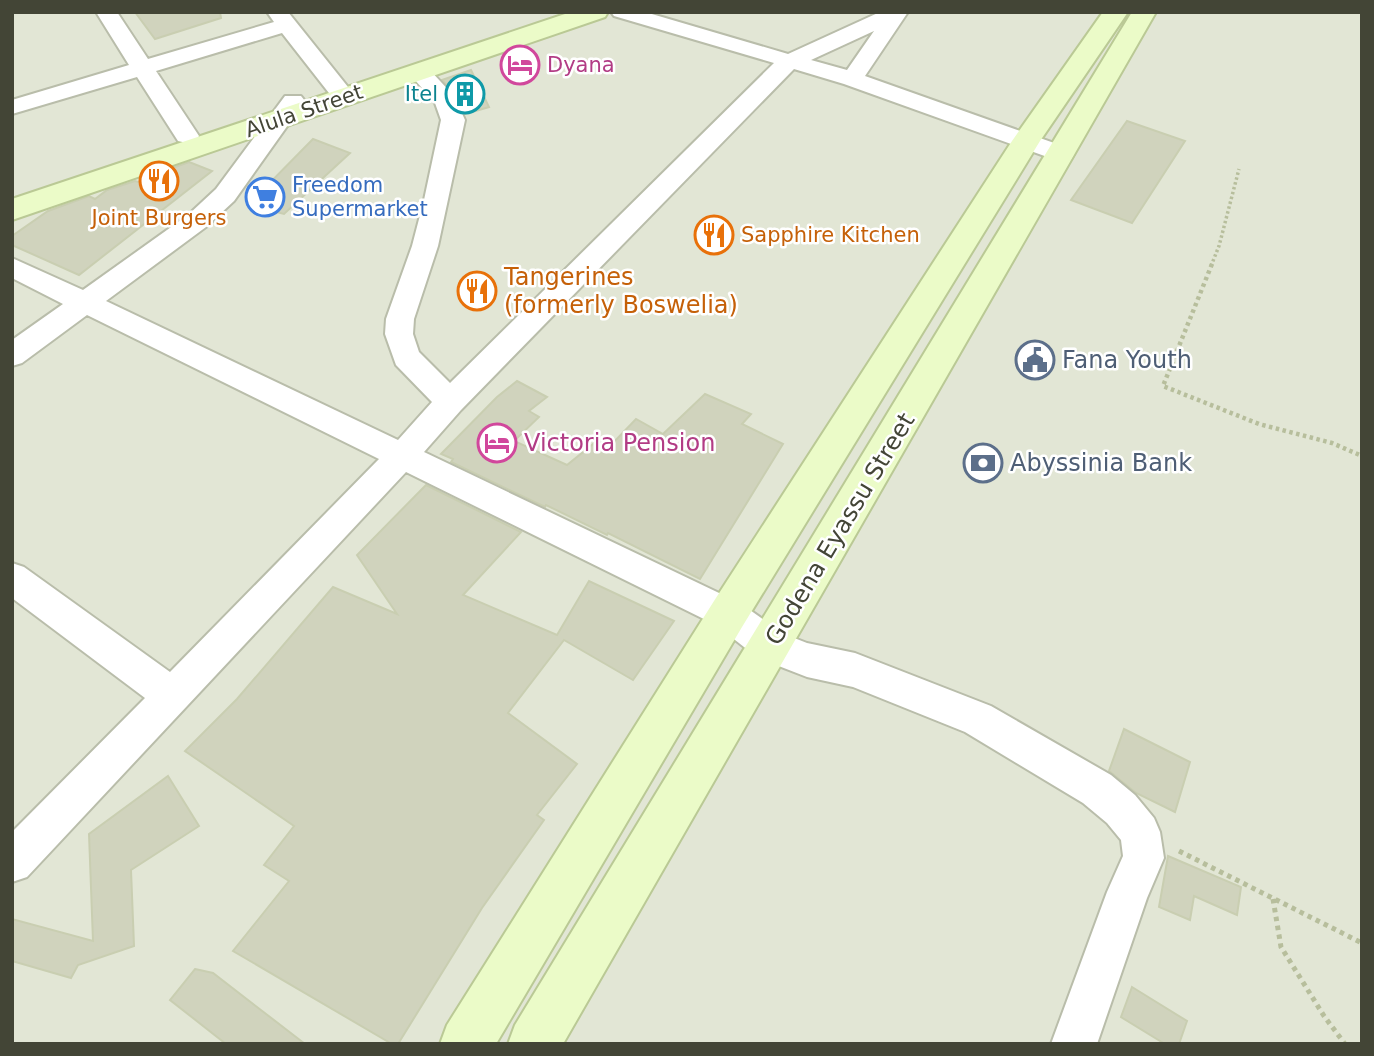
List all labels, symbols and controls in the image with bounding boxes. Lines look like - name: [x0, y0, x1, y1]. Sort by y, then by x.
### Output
- hotel icon: Dyana: [499, 44, 541, 86]
- place label: Dyana: [547, 53, 615, 77]
- building icon: Itel: [444, 73, 486, 115]
- street label: Alula Street: [242, 80, 366, 142]
- place label: Itel: [405, 82, 438, 106]
- restaurant icon: Joint Burgers: [138, 160, 180, 202]
- place label: Freedom Supermarket: [292, 173, 428, 221]
- supermarket icon: Freedom Supermarket: [244, 176, 286, 218]
- place label: Joint Burgers: [90, 206, 226, 230]
- restaurant icon: Sapphire Kitchen: [693, 214, 735, 256]
- place label: Sapphire Kitchen: [741, 223, 920, 247]
- place label: Tangerines (formerly Boswelia): [503, 263, 738, 319]
- restaurant icon: Tangerines (formerly Boswelia): [456, 270, 498, 312]
- public building icon: Fana Youth: [1014, 339, 1056, 381]
- place label: Fana Youth: [1062, 346, 1192, 374]
- street label: Godena Eyassu Street: [760, 408, 920, 650]
- hotel icon: Victoria Pension: [476, 422, 518, 464]
- place label: Victoria Pension: [524, 429, 715, 457]
- bank icon: Abyssinia Bank: [962, 442, 1004, 484]
- place label: Abyssinia Bank: [1010, 449, 1192, 477]

